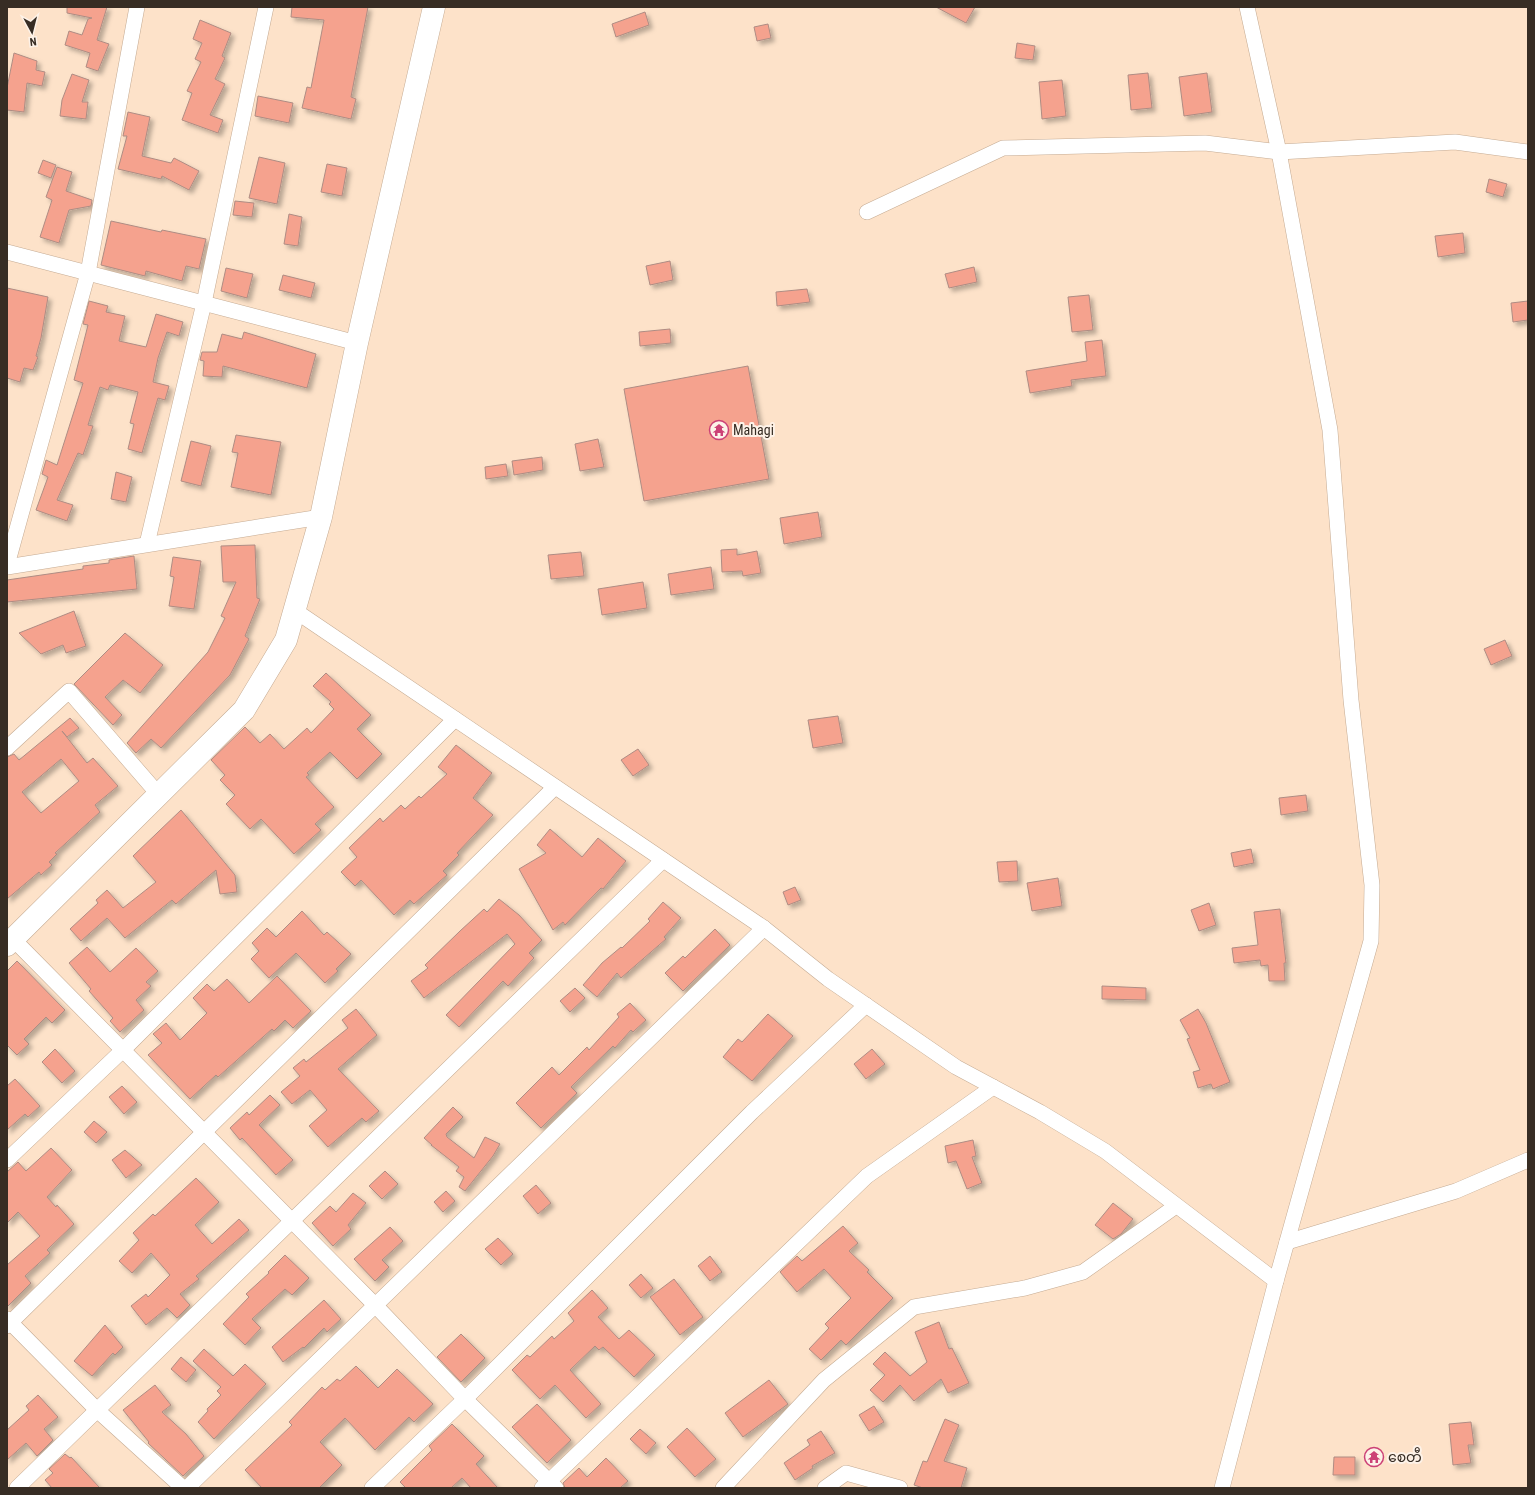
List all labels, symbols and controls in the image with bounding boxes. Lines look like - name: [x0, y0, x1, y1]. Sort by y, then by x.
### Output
- north arrow: [12, 12, 52, 52]
- text: N: [29, 35, 37, 48]
- temple icon: Mahagi: [708, 419, 730, 441]
- place label: Mahagi: [733, 422, 774, 438]
- temple icon: စေတီ: [1363, 1446, 1385, 1468]
- place label: စေတီ: [1388, 1447, 1422, 1465]

